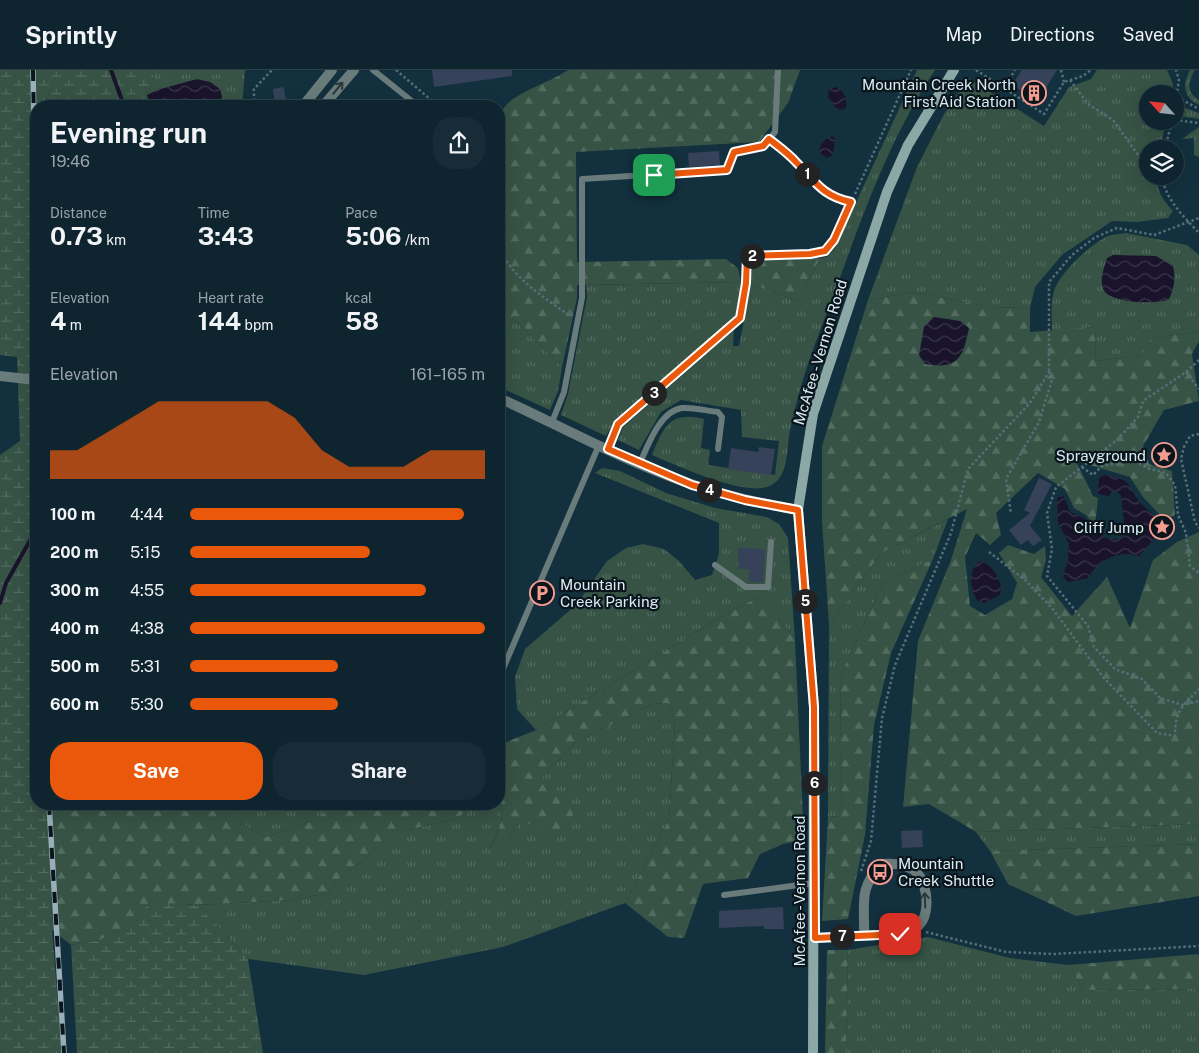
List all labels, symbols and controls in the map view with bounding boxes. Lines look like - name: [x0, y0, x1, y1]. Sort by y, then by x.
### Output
- text: Sprintly: [25, 21, 117, 49]
- text: Map: [945, 24, 982, 45]
- text: Directions: [1010, 24, 1095, 45]
- text: Saved: [1123, 24, 1174, 45]
- place label: Mountain Creek North First Aid Station: [862, 76, 1016, 110]
- building icon: Mountain Creek North First Aid Station: [1021, 80, 1047, 106]
- one-way arrow: [333, 82, 344, 95]
- north arrow: [1139, 85, 1184, 130]
- map controls: [1139, 85, 1184, 185]
- text: Evening run: [50, 116, 207, 149]
- button: share: [433, 117, 485, 169]
- button: layers: [1139, 140, 1184, 185]
- text: 19:46: [50, 152, 90, 171]
- pin: [633, 154, 675, 196]
- icon: arrive: [640, 161, 668, 189]
- pin: 1: [794, 162, 820, 186]
- text: 1: [805, 166, 811, 182]
- text: Distance: [50, 205, 107, 221]
- text: Time: [198, 205, 230, 221]
- text: Pace: [345, 205, 377, 221]
- text: 0.73: [50, 221, 103, 251]
- text: 3:43: [198, 221, 254, 251]
- text: 5:06: [345, 221, 402, 251]
- text: km: [103, 232, 126, 248]
- text: /km: [402, 232, 430, 248]
- pin: 2: [740, 244, 764, 268]
- text: 2: [748, 248, 757, 264]
- street label: McAfee - Vernon Road: [790, 277, 850, 427]
- text: Elevation: [50, 290, 109, 306]
- text: Heart rate: [198, 290, 264, 306]
- text: kcal: [345, 290, 372, 306]
- text: 4: [50, 306, 66, 336]
- text: 144: [198, 306, 241, 336]
- text: 58: [345, 306, 379, 336]
- text: m: [66, 317, 82, 333]
- text: bpm: [241, 317, 273, 333]
- text: Elevation: [50, 365, 118, 384]
- text: 161–165 m: [410, 365, 485, 384]
- pin: 3: [642, 380, 666, 406]
- text: 3: [650, 385, 659, 401]
- place icon: Sprayground: [1151, 442, 1177, 468]
- place label: Sprayground: [1056, 447, 1146, 464]
- pin: 4: [696, 478, 722, 502]
- text: 4: [705, 482, 714, 498]
- text: 100 m: [50, 505, 95, 524]
- text: 4:44: [130, 505, 164, 524]
- place icon: Cliff Jump: [1149, 514, 1175, 540]
- place label: Cliff Jump: [1074, 519, 1144, 536]
- text: 200 m: [50, 543, 99, 562]
- text: 5:15: [130, 543, 161, 562]
- place label: Mountain Creek Parking: [560, 576, 659, 610]
- parking icon: Mountain Creek Parking: [529, 580, 555, 606]
- text: 300 m: [50, 581, 99, 600]
- text: 4:55: [130, 581, 164, 600]
- pin: 5: [792, 588, 818, 614]
- text: 5: [801, 593, 810, 609]
- text: 400 m: [50, 619, 99, 638]
- text: 4:38: [130, 619, 164, 638]
- text: 500 m: [50, 657, 99, 676]
- text: 5:31: [130, 657, 160, 676]
- text: 600 m: [50, 695, 99, 714]
- text: 5:30: [130, 695, 164, 714]
- button: Save: [50, 742, 263, 800]
- button: Share: [273, 742, 485, 800]
- pin: 6: [802, 770, 826, 796]
- text: 6: [810, 775, 819, 791]
- street label: McAfee - Vernon Road: [791, 815, 808, 967]
- place label: Mountain Creek Shuttle: [898, 855, 994, 889]
- bus stop icon: Mountain Creek Shuttle: [867, 859, 893, 885]
- one-way arrow: [920, 892, 930, 908]
- pin: [879, 913, 921, 955]
- icon: check: [886, 920, 914, 948]
- pin: 7: [830, 924, 854, 948]
- text: 7: [838, 928, 847, 944]

